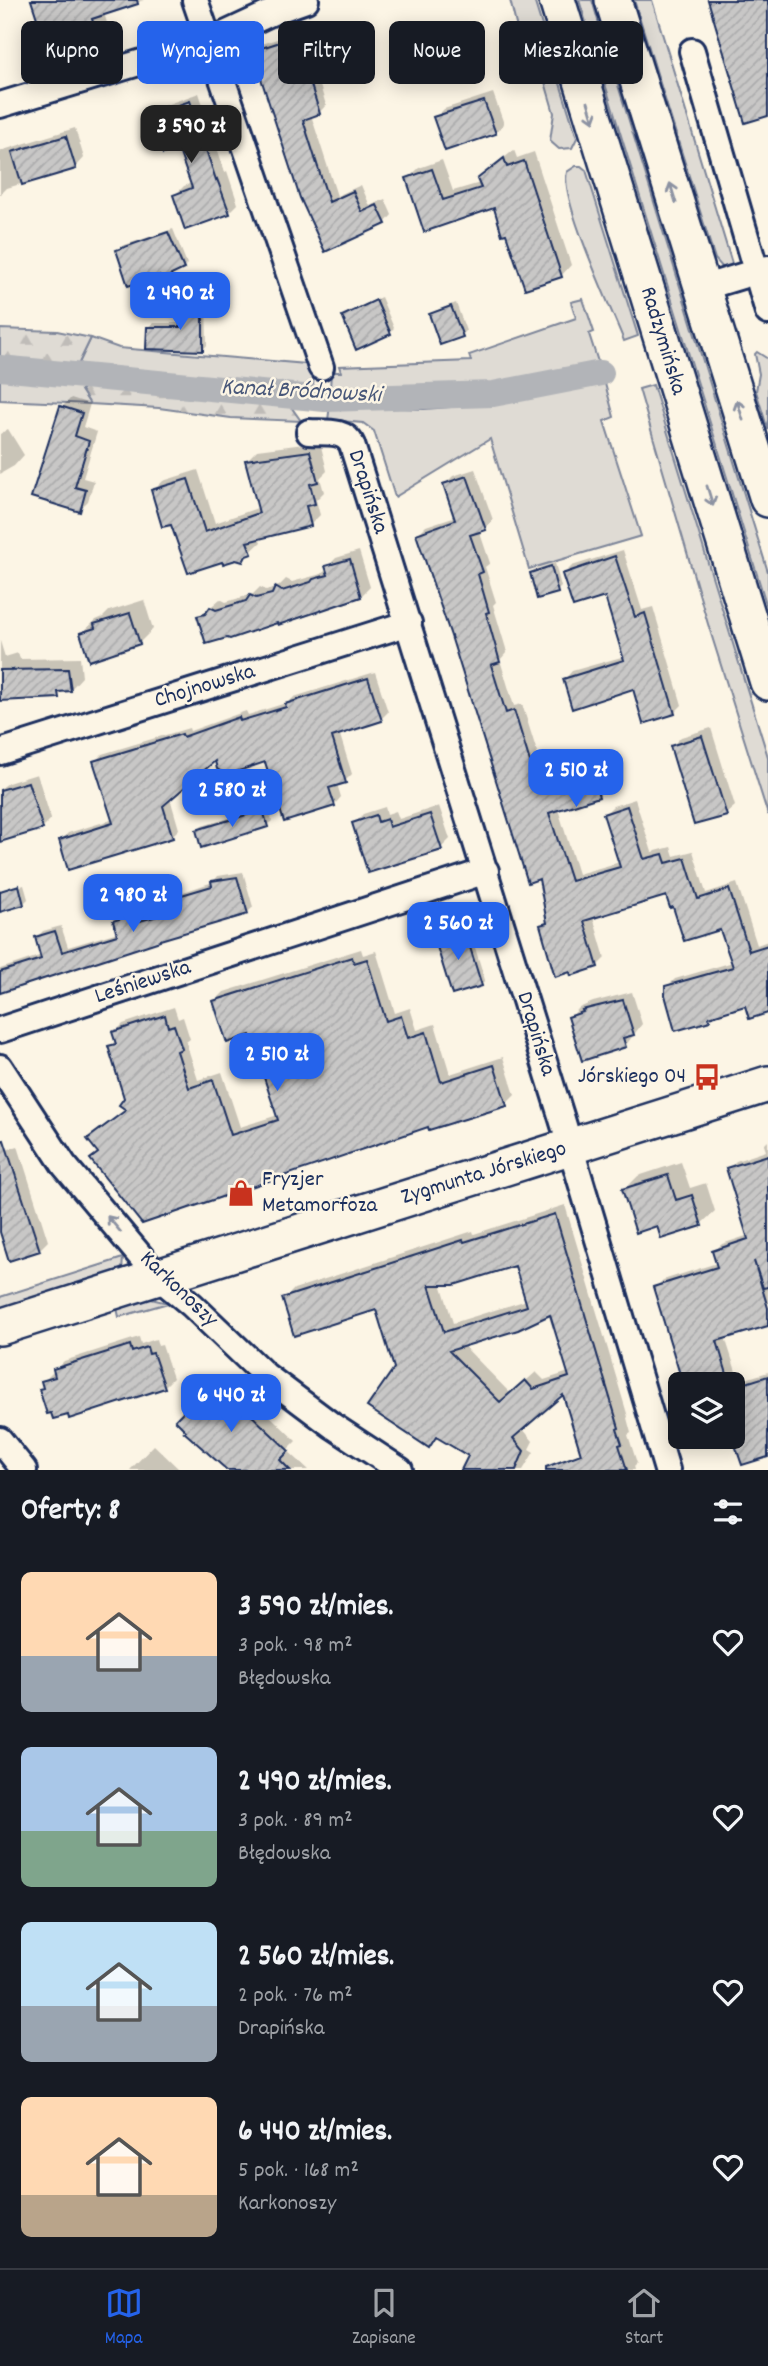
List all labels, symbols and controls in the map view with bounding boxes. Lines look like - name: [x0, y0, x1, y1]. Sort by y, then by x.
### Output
- chip: Kupno: [21, 21, 123, 84]
- chip: Wynajem: [137, 21, 264, 84]
- chip: Filtry: [278, 21, 375, 84]
- chip: Nowe: [389, 21, 485, 84]
- chip: Mieszkanie: [499, 21, 643, 84]
- one-way arrow: [586, 101, 599, 123]
- pin: 3 590 zł: [119, 106, 263, 165]
- text: 3 590 zł: [156, 111, 226, 144]
- one-way arrow: [665, 182, 678, 204]
- pin: 2 490 zł: [108, 272, 252, 332]
- text: 2 490 zł: [146, 278, 214, 311]
- street label: Radzymińska: [630, 283, 694, 400]
- water label: Kanał Bródnowski: [220, 371, 385, 413]
- one-way arrow: [733, 400, 746, 422]
- street label: Drapińska: [338, 446, 396, 539]
- one-way arrow: [705, 485, 718, 507]
- street label: Chojnowska: [151, 656, 261, 718]
- pin: 2 510 zł: [504, 750, 648, 809]
- text: 2 510 zł: [544, 755, 608, 788]
- pin: 2 580 zł: [160, 770, 304, 829]
- text: 2 580 zł: [198, 775, 266, 808]
- pin: 2 980 zł: [61, 874, 205, 934]
- text: 2 980 zł: [99, 880, 167, 913]
- pin: 2 560 zł: [386, 902, 530, 962]
- text: 2 560 zł: [423, 908, 493, 941]
- street label: Leśniewska: [91, 952, 196, 1014]
- street label: Drapińska: [507, 988, 564, 1081]
- pin: 2 510 zł: [205, 1034, 349, 1093]
- text: 2 510 zł: [245, 1039, 309, 1072]
- place label: Jórskiego 04: [578, 1061, 686, 1094]
- bus stop icon: Jórskiego 04: [692, 1062, 722, 1092]
- street label: Zygmunta Jórskiego: [397, 1133, 571, 1215]
- place label: Fryzjer Metamorfoza: [262, 1164, 379, 1223]
- shop icon: Fryzjer Metamorfoza: [226, 1178, 256, 1208]
- one-way arrow: [106, 1215, 121, 1233]
- street label: Karkonoszy: [131, 1244, 225, 1336]
- map controls: [668, 1372, 745, 1449]
- button: layers: [668, 1372, 745, 1449]
- pin: 6 440 zł: [159, 1374, 303, 1434]
- text: 6 440 zł: [197, 1380, 265, 1413]
- text: Oferty: 8: [21, 1491, 120, 1534]
- icon: filters: [709, 1493, 747, 1531]
- text: 3 590 zł/mies.: [238, 1587, 394, 1630]
- icon: home: [77, 1600, 161, 1684]
- icon: heart: [709, 1623, 747, 1661]
- text: 3 pok. · 98 m²: [238, 1630, 353, 1663]
- text: Błędowska: [238, 1663, 331, 1696]
- text: 2 490 zł/mies.: [238, 1762, 392, 1805]
- icon: home: [77, 1775, 161, 1859]
- icon: heart: [709, 1798, 747, 1836]
- text: 3 pok. · 89 m²: [238, 1805, 353, 1838]
- text: Błędowska: [238, 1838, 331, 1871]
- text: 2 560 zł/mies.: [238, 1937, 394, 1980]
- icon: home: [77, 1950, 161, 2034]
- icon: heart: [709, 1973, 747, 2011]
- text: 2 pok. · 76 m²: [238, 1980, 353, 2013]
- text: Drapińska: [238, 2013, 325, 2046]
- text: 6 440 zł/mies.: [238, 2112, 392, 2155]
- icon: home: [77, 2125, 161, 2209]
- icon: heart: [709, 2148, 747, 2186]
- text: 5 pok. · 168 m²: [238, 2155, 359, 2188]
- text: Karkonoszy: [238, 2188, 336, 2221]
- tab: Mapa: [105, 2284, 143, 2353]
- tab: Zapisane: [352, 2284, 416, 2353]
- tab: Start: [625, 2284, 663, 2353]

